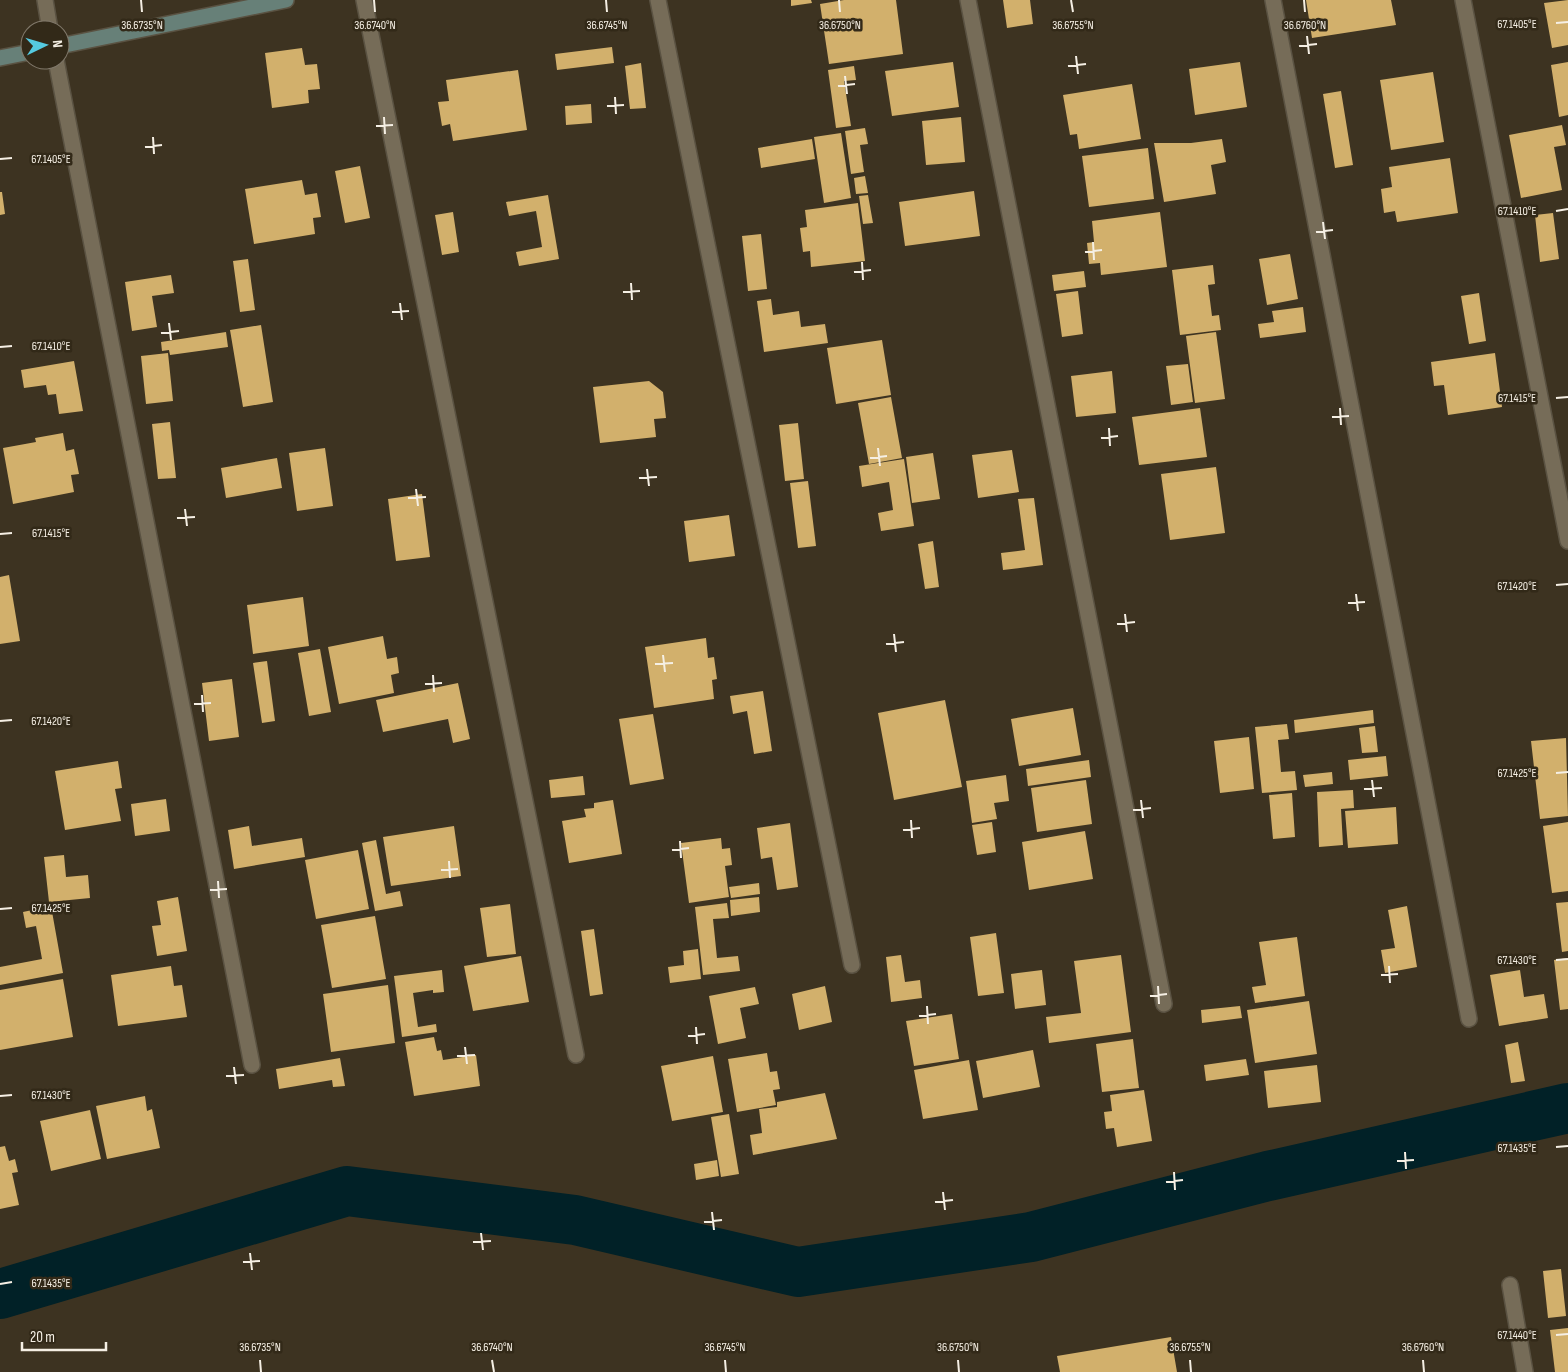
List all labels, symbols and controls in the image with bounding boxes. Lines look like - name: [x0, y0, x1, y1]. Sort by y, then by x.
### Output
- text: 67.1405°E: [1497, 17, 1537, 32]
- text: 36.6735°N: [121, 18, 163, 33]
- text: 36.6740°N: [354, 18, 396, 33]
- text: 36.6745°N: [587, 18, 627, 33]
- text: 36.6750°N: [819, 18, 861, 33]
- text: 36.6755°N: [1052, 18, 1094, 33]
- text: 36.6760°N: [1284, 18, 1326, 33]
- north arrow: [20, 20, 70, 70]
- text: N: [49, 39, 66, 48]
- text: 67.1405°E: [31, 152, 71, 167]
- text: 67.1410°E: [1498, 204, 1536, 219]
- text: 67.1410°E: [32, 339, 70, 354]
- text: 67.1415°E: [1498, 391, 1536, 406]
- text: 67.1415°E: [32, 526, 70, 541]
- text: 67.1420°E: [1497, 579, 1537, 594]
- text: 67.1420°E: [31, 714, 71, 729]
- text: 67.1425°E: [1498, 766, 1537, 781]
- text: 67.1425°E: [32, 901, 71, 916]
- text: 67.1430°E: [1497, 953, 1537, 968]
- text: 67.1430°E: [31, 1088, 71, 1103]
- text: 67.1435°E: [1498, 1141, 1537, 1156]
- text: 67.1435°E: [32, 1276, 71, 1291]
- scale bar: [22, 1320, 106, 1352]
- text: 20 m: [30, 1328, 55, 1347]
- text: 67.1440°E: [1497, 1328, 1537, 1343]
- text: 36.6735°N: [239, 1340, 281, 1355]
- text: 36.6740°N: [471, 1340, 513, 1355]
- text: 36.6745°N: [705, 1340, 745, 1355]
- text: 36.6750°N: [937, 1340, 979, 1355]
- text: 36.6755°N: [1169, 1340, 1211, 1355]
- text: 36.6760°N: [1402, 1340, 1444, 1355]

